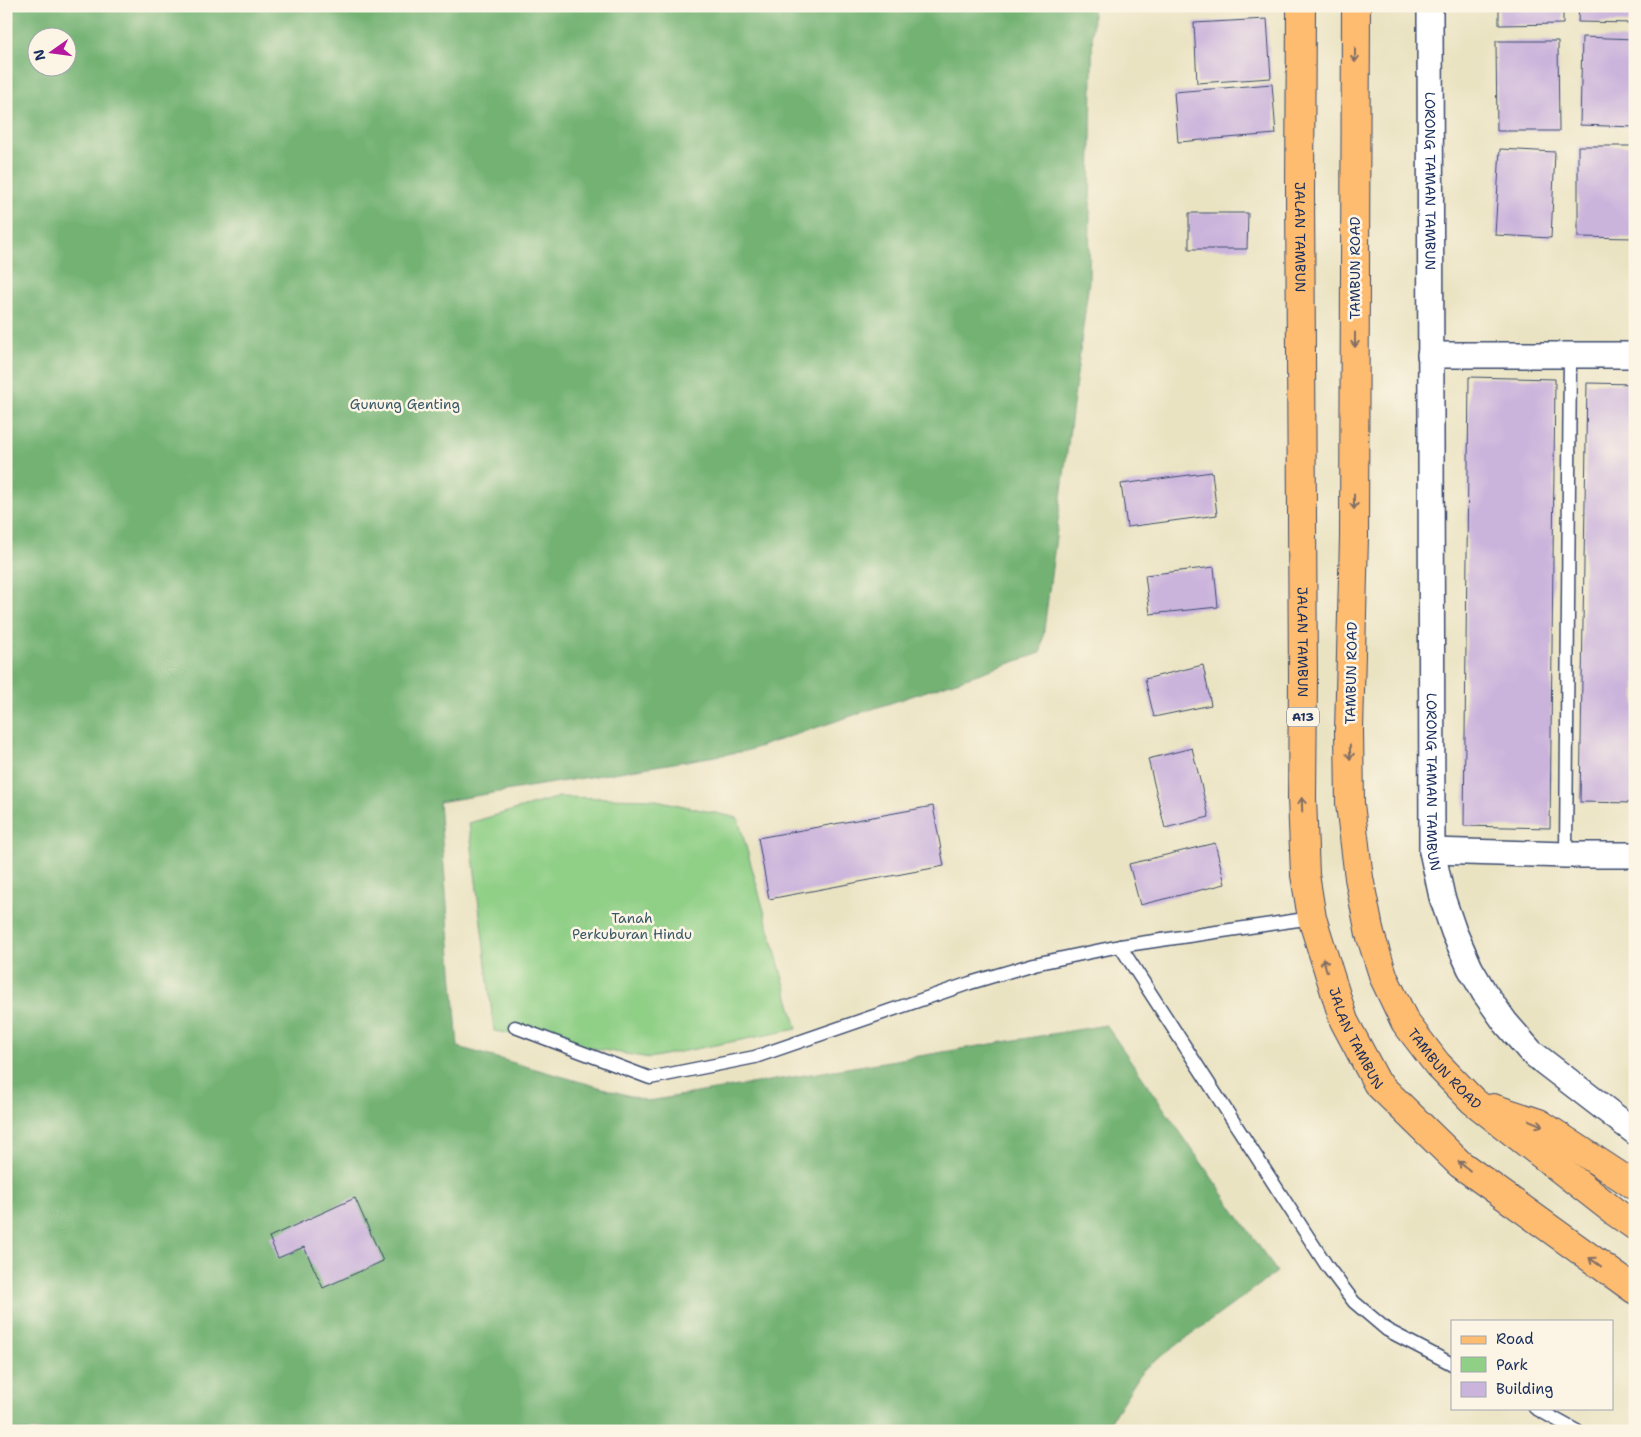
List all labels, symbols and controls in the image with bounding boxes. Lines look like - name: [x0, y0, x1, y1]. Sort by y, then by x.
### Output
- north arrow: [28, 28, 78, 78]
- one-way arrow: [1350, 46, 1360, 63]
- text: N: [29, 48, 49, 63]
- street label: LORONG TAMAN TAMBUN: [1421, 92, 1440, 270]
- street label: JALAN TAMBUN: [1291, 182, 1310, 292]
- street label: TAMBUN ROAD: [1346, 217, 1364, 319]
- one-way arrow: [1350, 332, 1360, 348]
- park label: Gunung Genting: [350, 395, 460, 413]
- one-way arrow: [1349, 494, 1359, 510]
- street label: JALAN TAMBUN: [1293, 587, 1312, 697]
- street label: TAMBUN ROAD: [1341, 621, 1361, 725]
- street label: LORONG TAMAN TAMBUN: [1423, 693, 1445, 873]
- road number: A13: [1287, 708, 1319, 726]
- one-way arrow: [1345, 744, 1354, 760]
- one-way arrow: [1297, 797, 1307, 814]
- park label: Tanah Perkuburan Hindu: [572, 909, 692, 943]
- one-way arrow: [1320, 957, 1330, 973]
- street label: JALAN TAMBUN: [1325, 985, 1387, 1093]
- street label: TAMBUN ROAD: [1404, 1024, 1485, 1113]
- one-way arrow: [1528, 1118, 1543, 1128]
- one-way arrow: [1458, 1161, 1471, 1172]
- one-way arrow: [1588, 1257, 1602, 1267]
- legend: [1451, 1320, 1614, 1410]
- text: Road: [1496, 1329, 1534, 1349]
- text: Park: [1496, 1355, 1528, 1375]
- text: Building: [1496, 1379, 1553, 1399]

